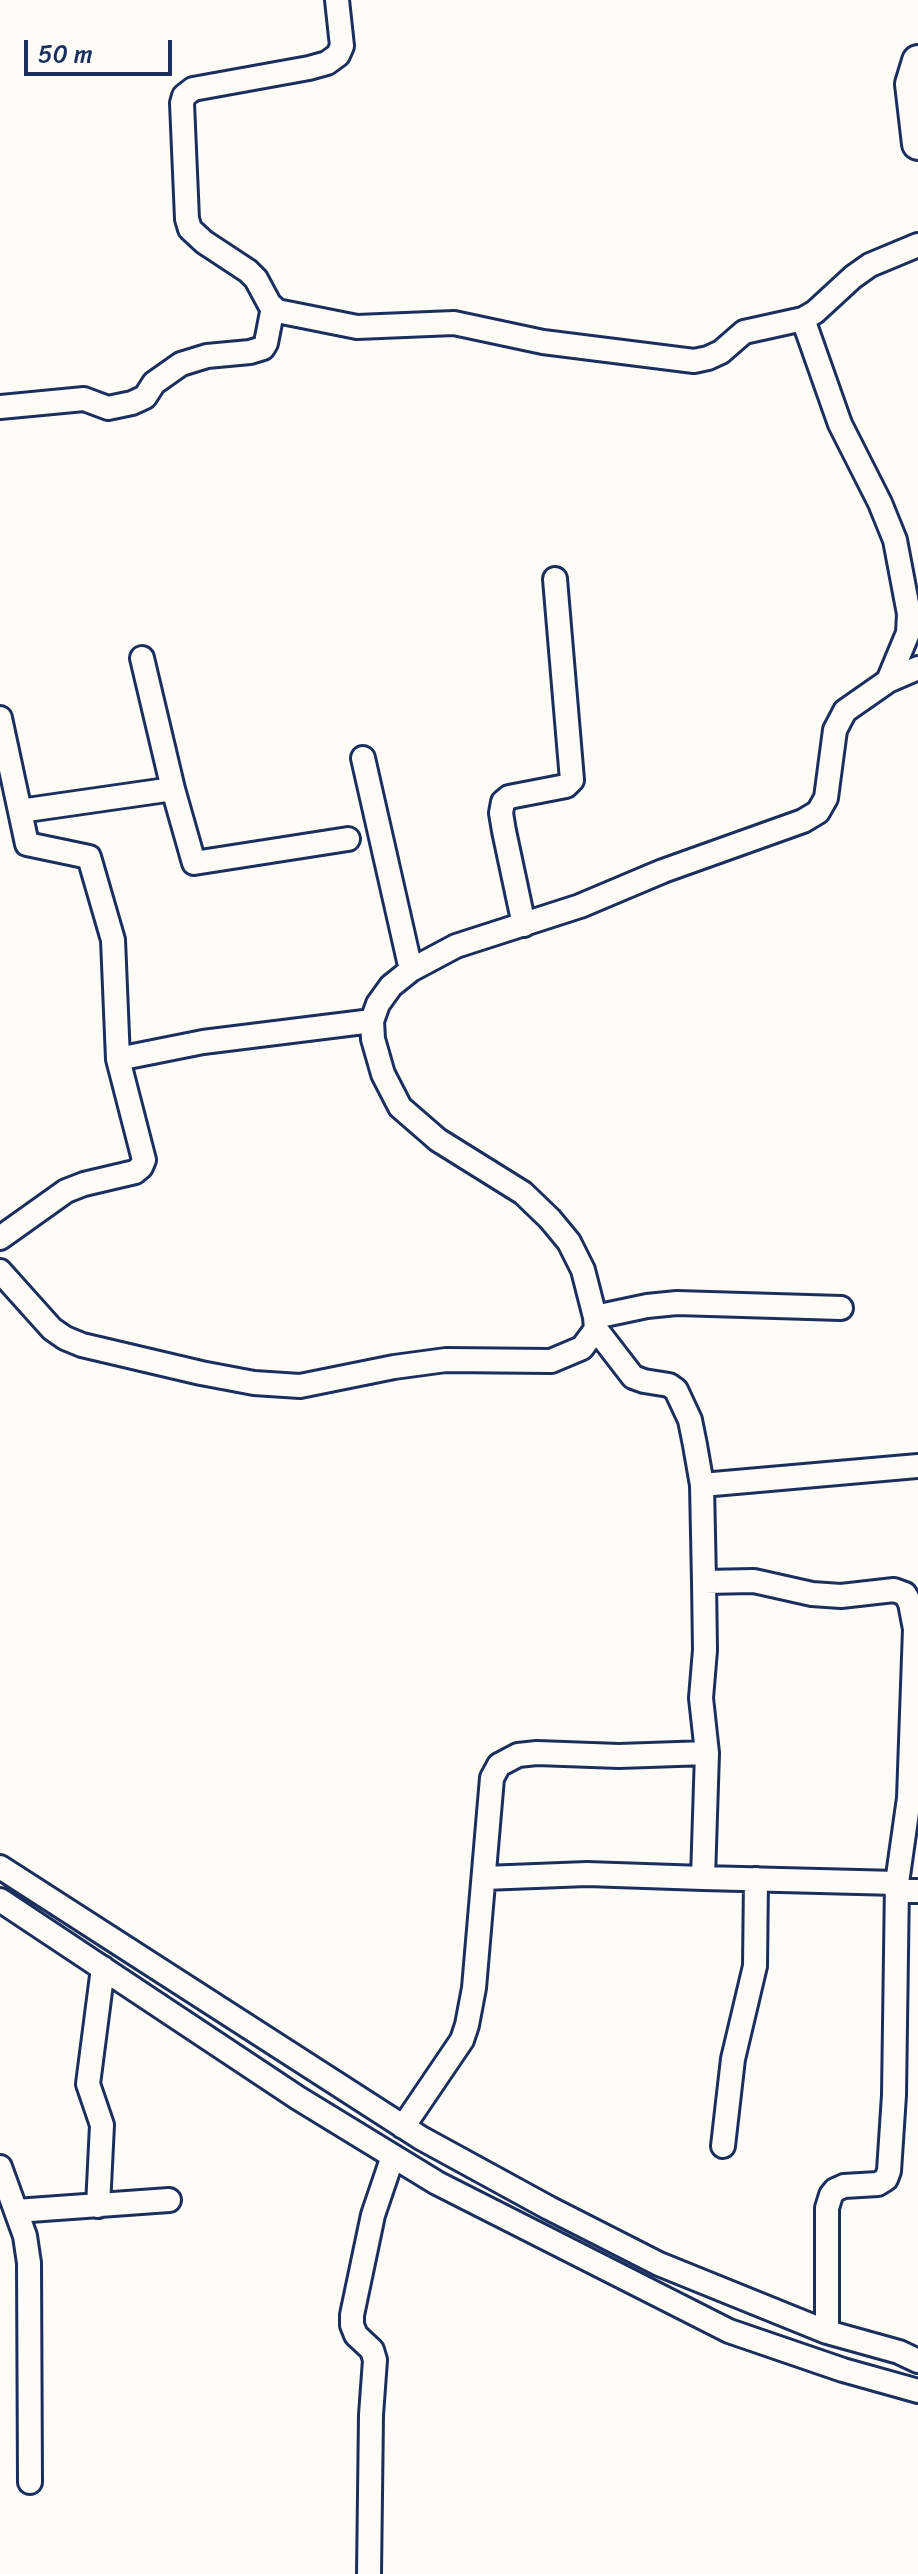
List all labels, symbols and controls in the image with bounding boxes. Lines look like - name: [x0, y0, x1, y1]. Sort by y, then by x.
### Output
- scale bar: [28, 24, 176, 74]
- text: 50 m: [38, 33, 93, 75]

